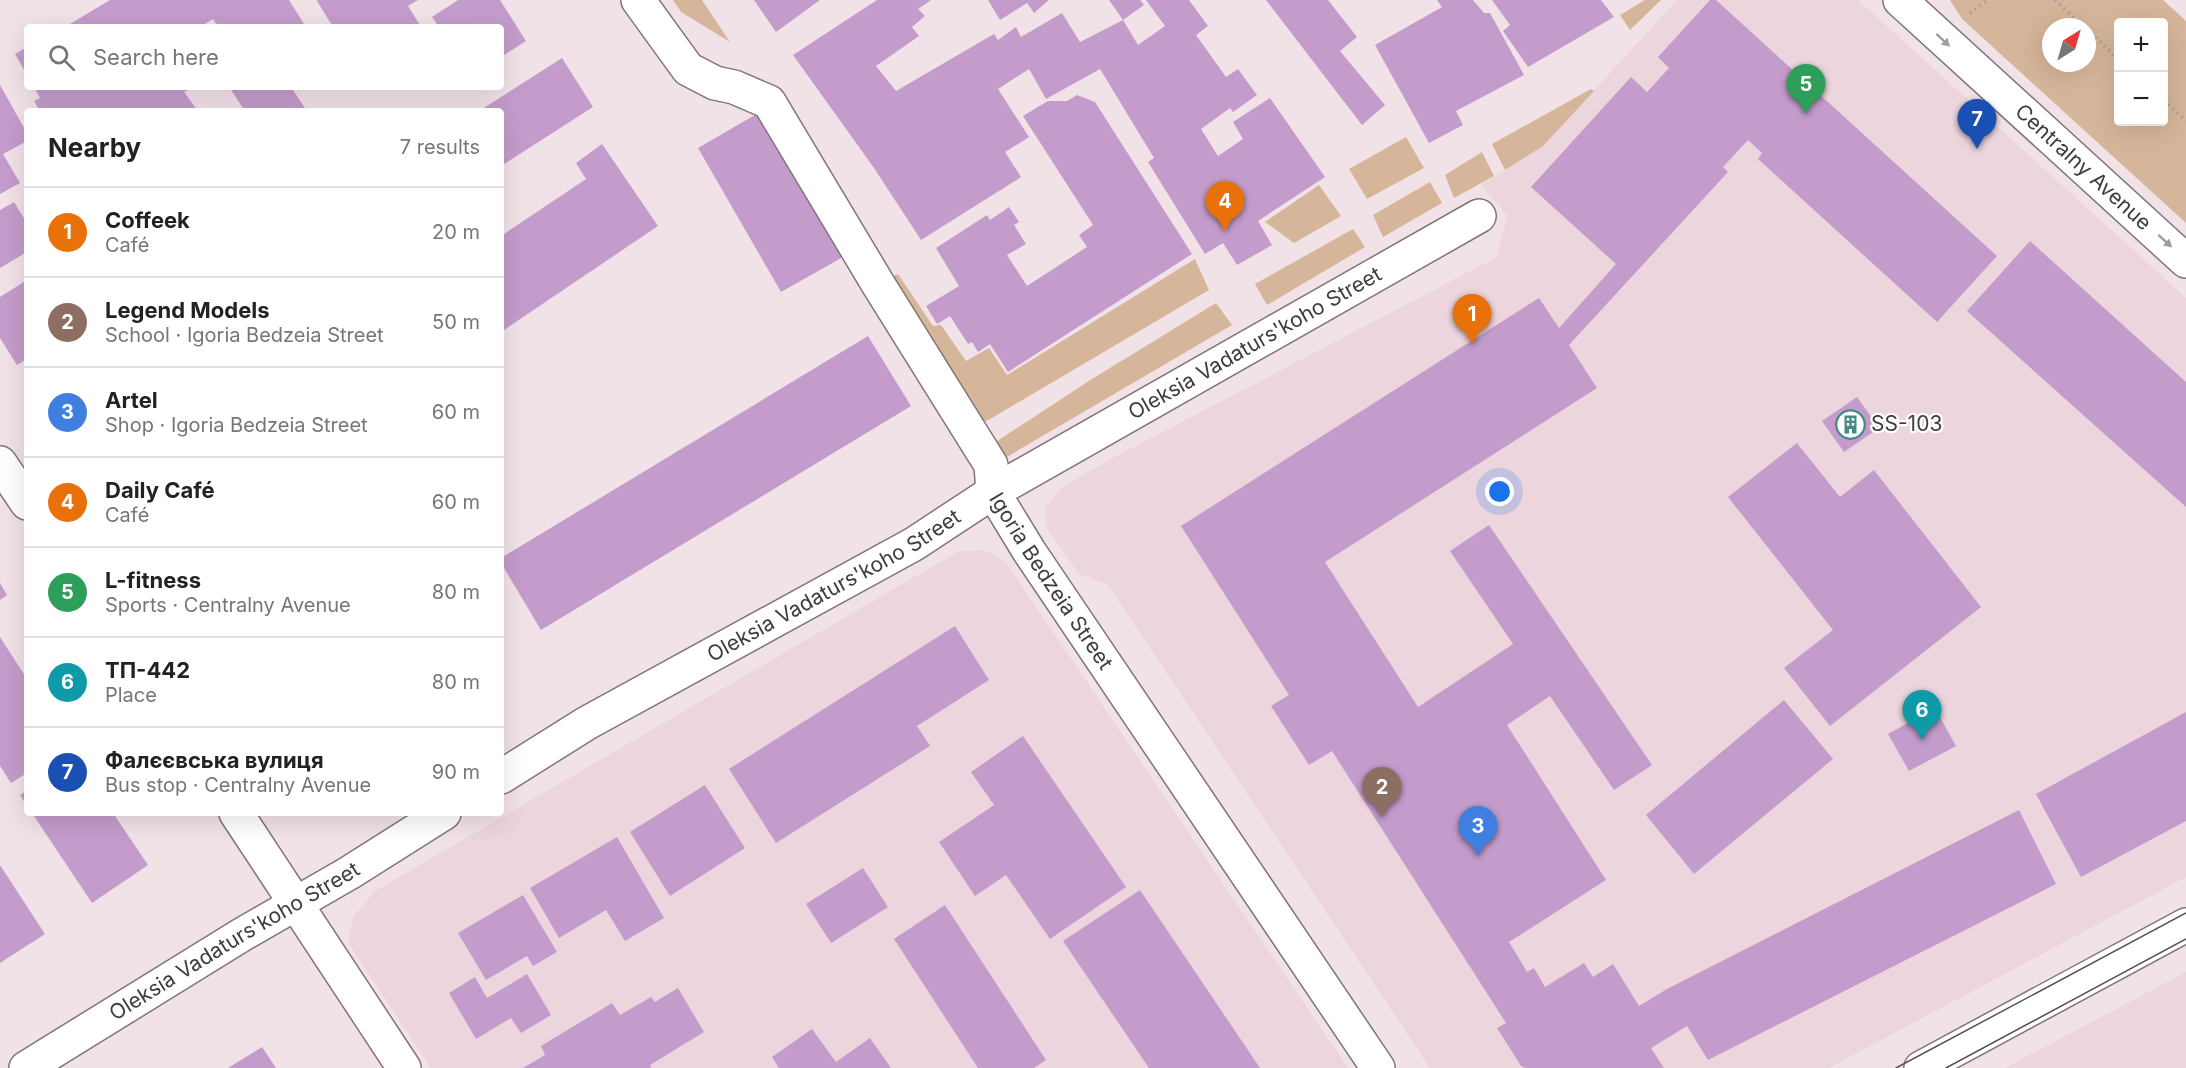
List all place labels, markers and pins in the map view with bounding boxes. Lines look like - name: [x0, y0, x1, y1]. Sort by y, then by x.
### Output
- pin: 5: [1786, 64, 1826, 114]
- pin: 7: [1958, 100, 1996, 149]
- pin: 4: [1206, 182, 1244, 231]
- pin: 1: [1452, 294, 1492, 344]
- building icon: SS-103: [1834, 408, 1866, 440]
- place label: SS-103: [1871, 411, 1942, 436]
- pin: 6: [1902, 690, 1942, 740]
- pin: 2: [1362, 768, 1402, 817]
- pin: 3: [1458, 806, 1498, 856]

